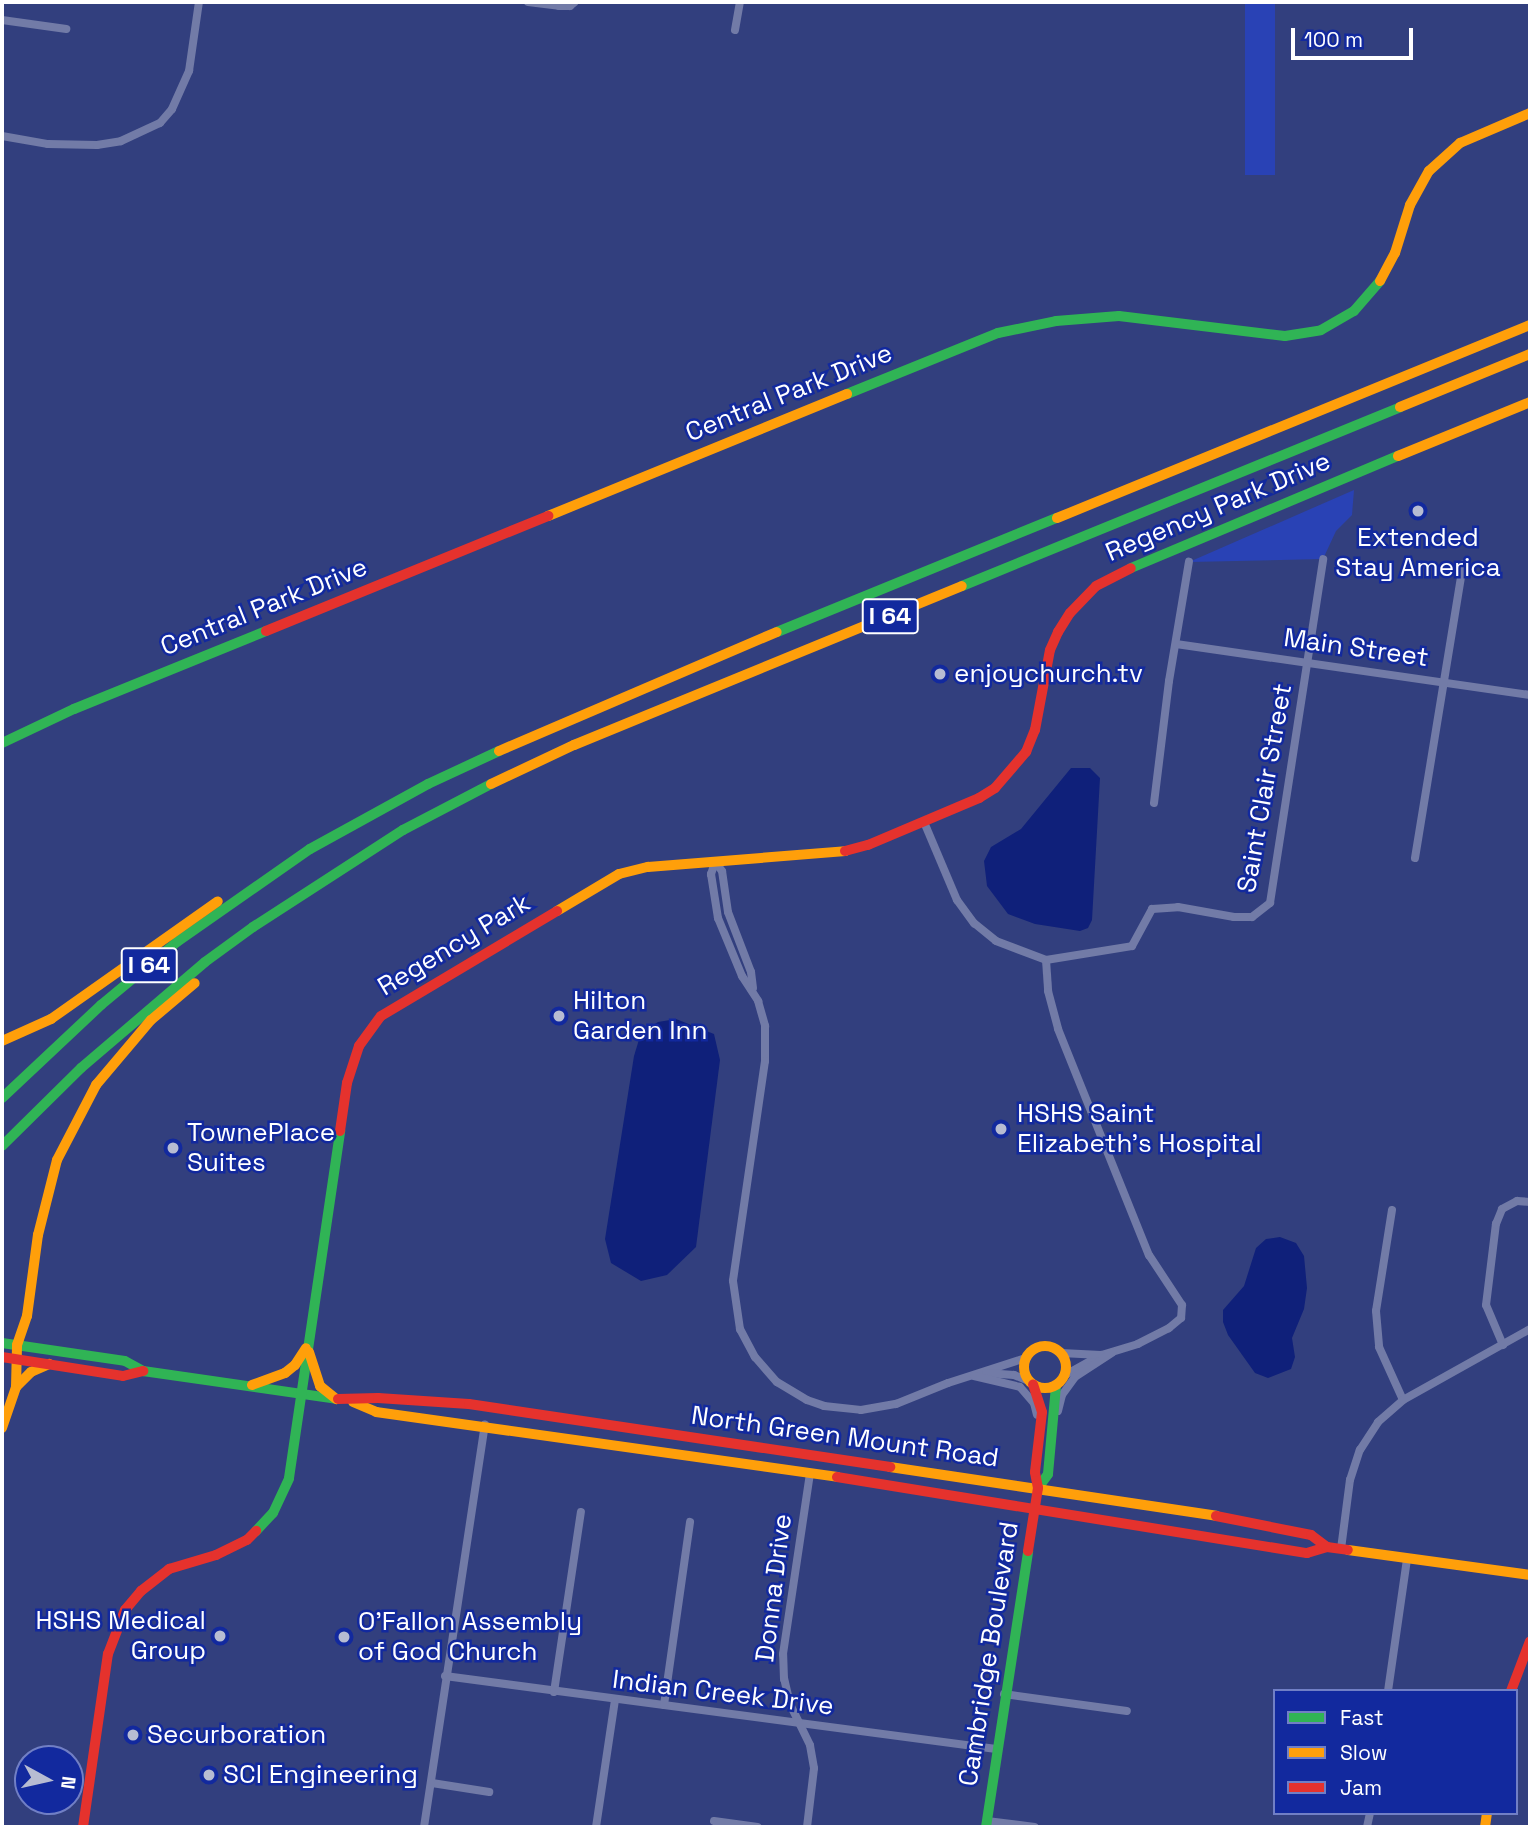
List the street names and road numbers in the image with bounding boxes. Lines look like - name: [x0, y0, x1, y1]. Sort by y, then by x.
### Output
- street label: Central Park Drive: [681, 337, 897, 449]
- street label: Regency Park Drive: [1101, 446, 1335, 568]
- street label: Central Park Drive: [156, 551, 372, 663]
- road number: I 64: [860, 596, 920, 636]
- street label: Main Street: [1282, 622, 1430, 674]
- street label: Saint Clair Street: [1231, 681, 1299, 895]
- street label: Regency Park: [372, 887, 536, 1003]
- road number: I 64: [119, 945, 179, 986]
- street label: North Green Mount Road: [689, 1400, 1001, 1474]
- street label: Donna Drive: [749, 1512, 799, 1664]
- street label: Cambridge Boulevard: [953, 1519, 1025, 1789]
- street label: Indian Creek Drive: [611, 1664, 835, 1722]

